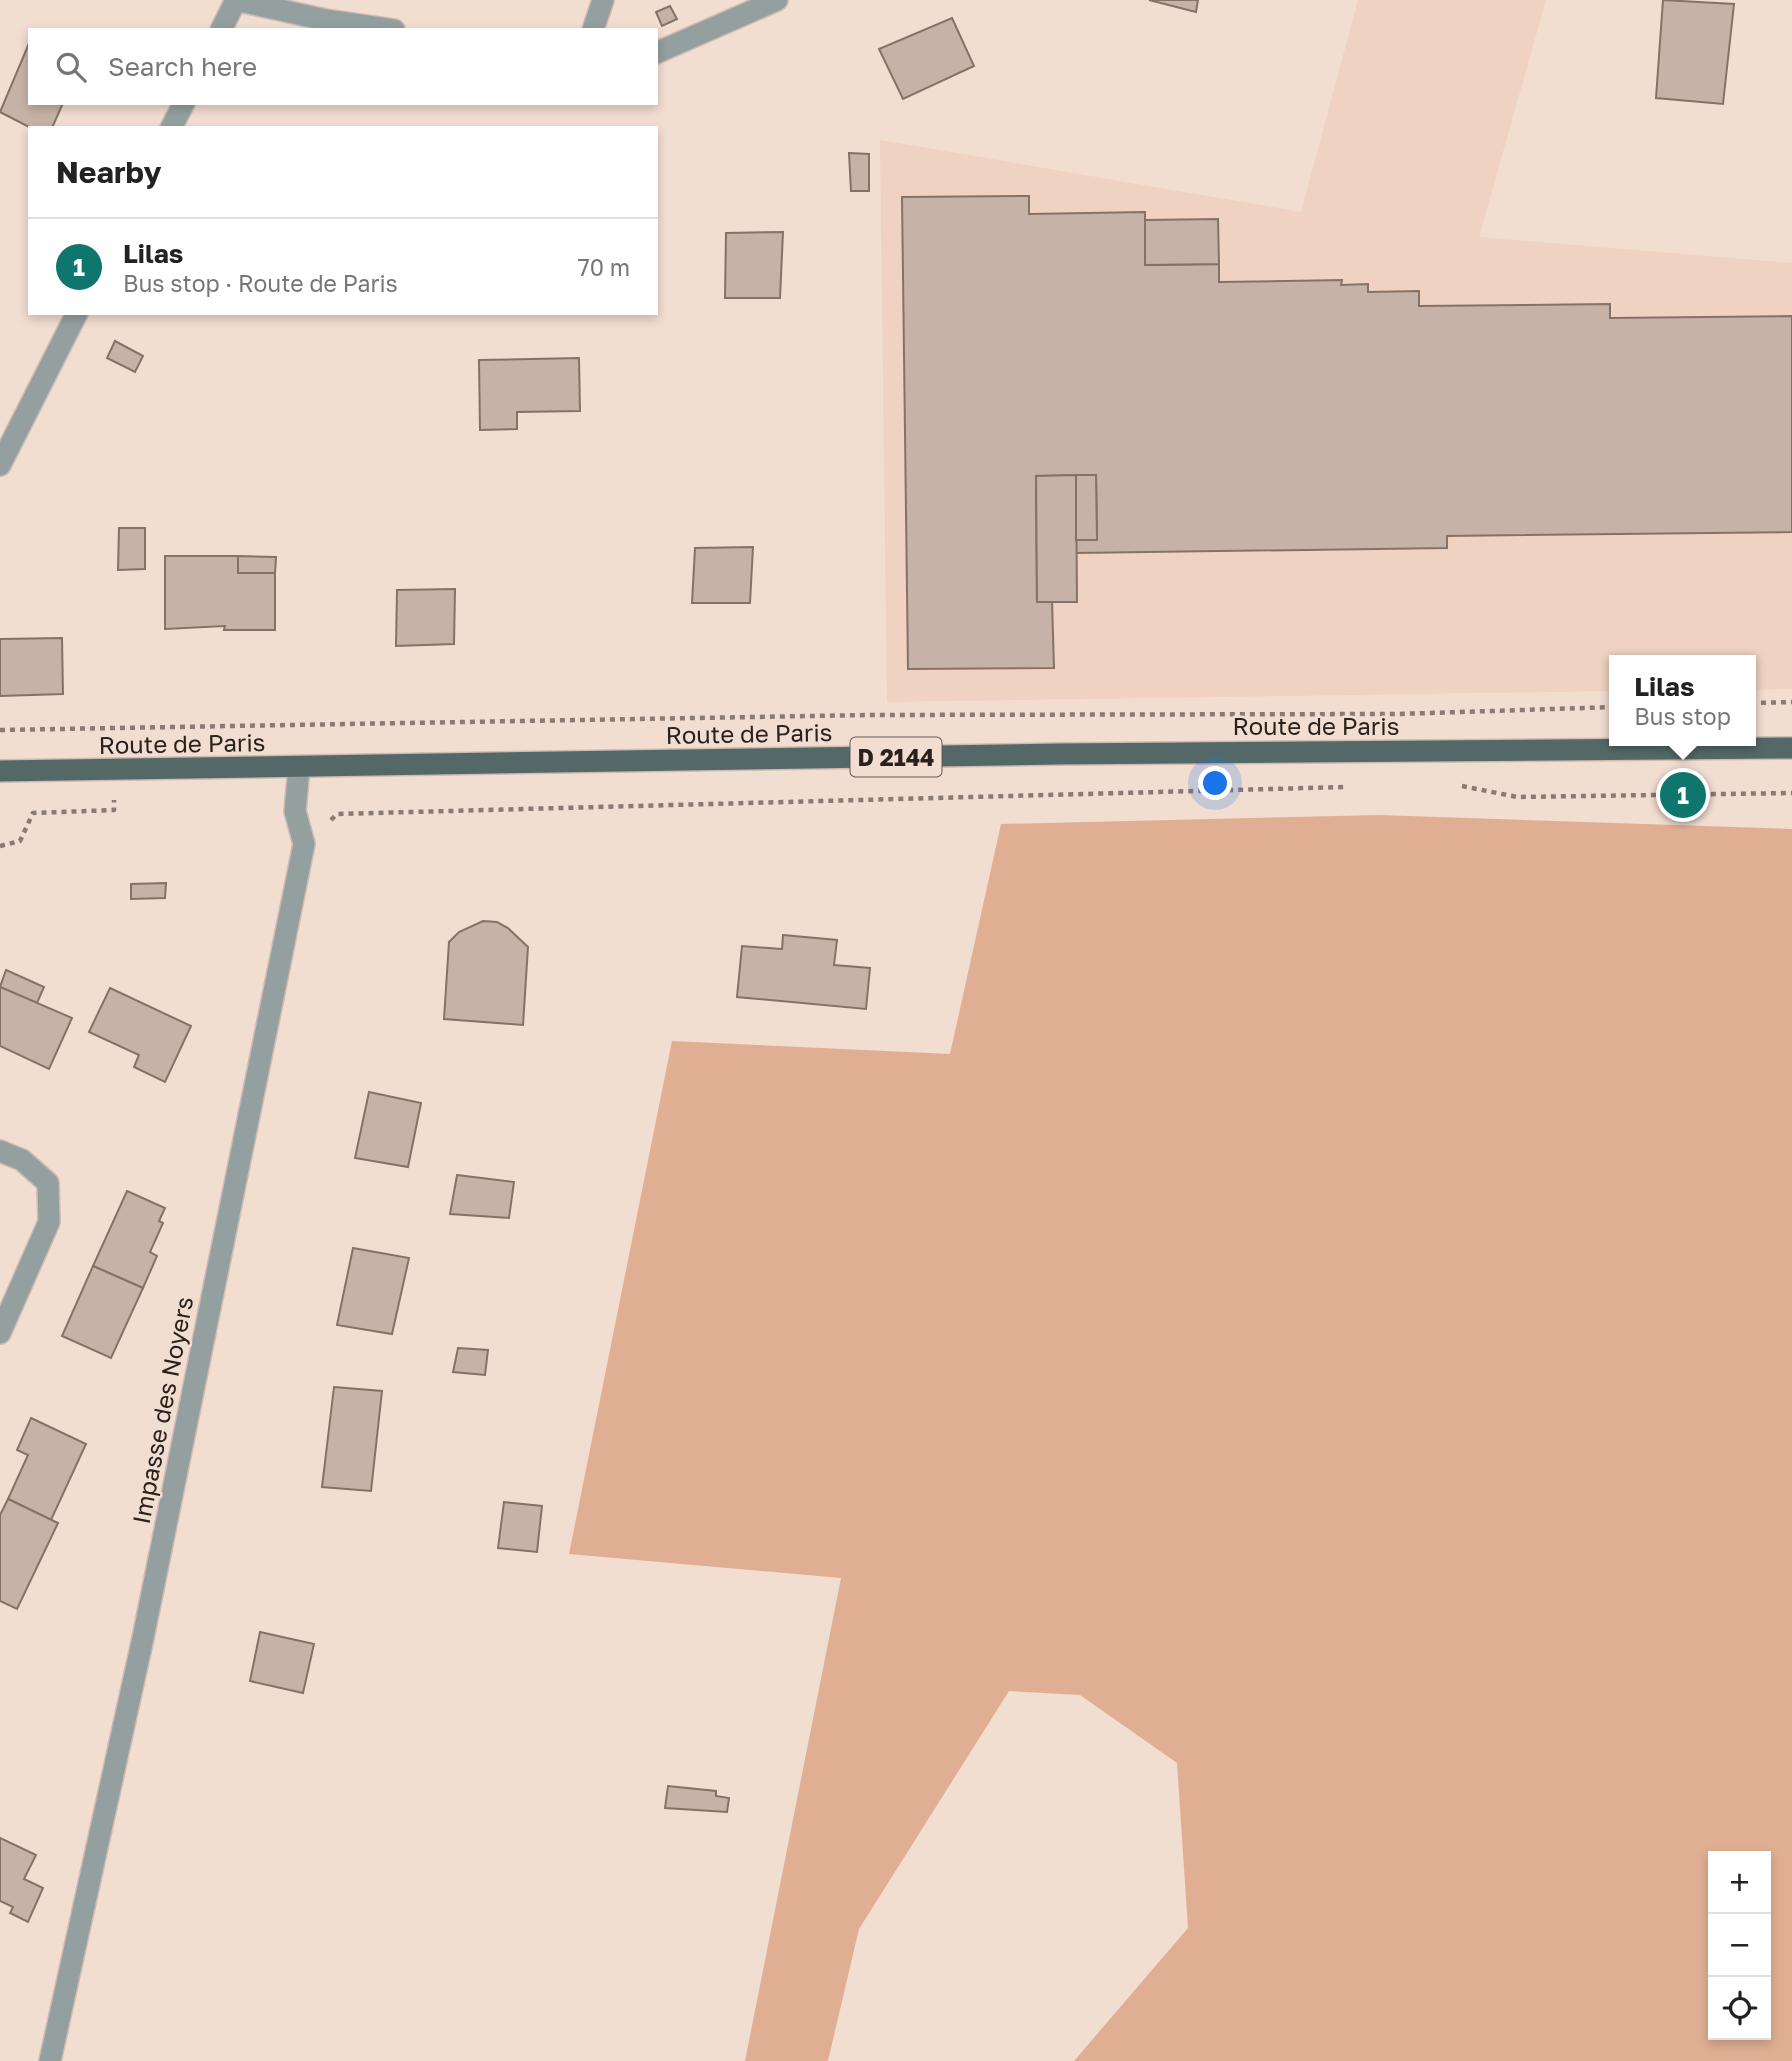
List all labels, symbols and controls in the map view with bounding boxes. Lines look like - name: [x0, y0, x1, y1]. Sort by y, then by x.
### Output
- search box: [28, 28, 658, 105]
- icon: search: [52, 48, 90, 86]
- text: Search here: [108, 51, 257, 82]
- text: Nearby: [56, 154, 161, 190]
- text: Lilas: [123, 238, 183, 269]
- text: 1: [73, 253, 85, 281]
- text: 70 m: [577, 253, 630, 281]
- text: Bus stop · Route de Paris: [123, 269, 398, 297]
- popup: [1609, 655, 1756, 746]
- text: Lilas: [1634, 671, 1694, 702]
- text: Bus stop: [1634, 702, 1731, 730]
- street label: Route de Paris: [1233, 711, 1399, 740]
- street label: Route de Paris: [665, 717, 833, 749]
- street label: Route de Paris: [98, 727, 266, 759]
- road number: D 2144: [850, 737, 942, 776]
- your location: [1198, 766, 1232, 800]
- pin: 1: [1660, 769, 1706, 821]
- street label: Impasse des Noyers: [126, 1294, 198, 1526]
- map controls: [1708, 1851, 1771, 2040]
- button: +: [1708, 1851, 1771, 1914]
- button: −: [1708, 1914, 1771, 1977]
- button: locate: [1708, 1977, 1771, 2040]

